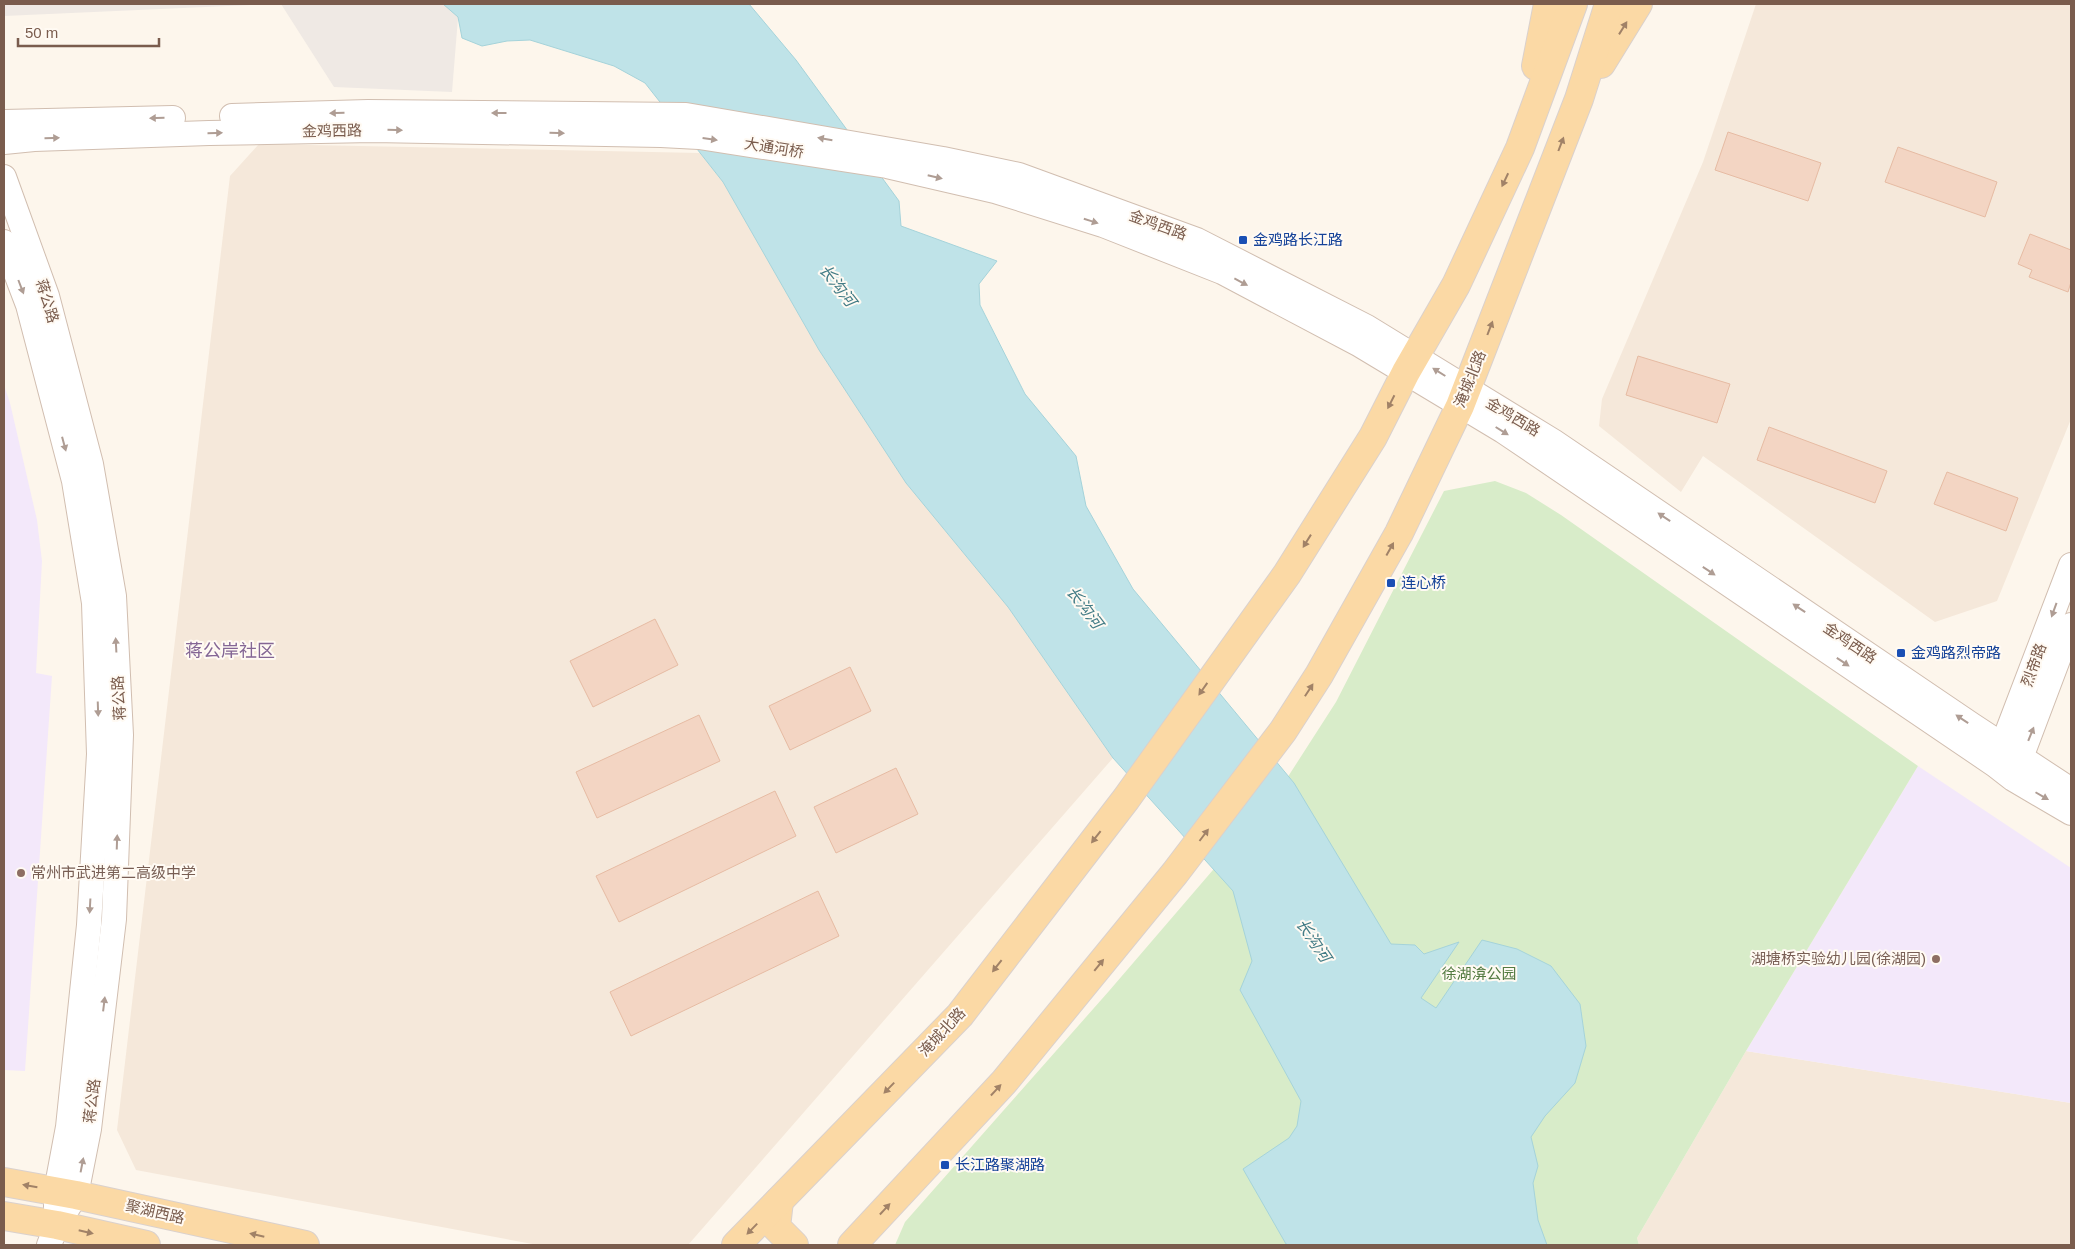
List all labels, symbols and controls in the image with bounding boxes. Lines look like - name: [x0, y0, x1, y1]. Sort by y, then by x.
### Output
- scale bar: [18, 15, 159, 47]
- one-way arrow: [1618, 21, 1627, 34]
- text: 50 m: [25, 24, 58, 41]
- one-way arrow: [328, 109, 344, 117]
- one-way arrow: [491, 109, 507, 117]
- one-way arrow: [149, 114, 165, 122]
- street label: 金鸡西路: [302, 121, 362, 140]
- one-way arrow: [387, 127, 403, 135]
- one-way arrow: [207, 128, 223, 136]
- one-way arrow: [549, 130, 565, 138]
- one-way arrow: [45, 134, 61, 142]
- street label: 大通河桥: [743, 134, 805, 161]
- one-way arrow: [702, 135, 718, 143]
- one-way arrow: [817, 135, 833, 143]
- one-way arrow: [1558, 137, 1566, 151]
- one-way arrow: [1500, 172, 1509, 187]
- one-way arrow: [927, 173, 942, 181]
- street label: 金鸡西路: [1127, 206, 1189, 243]
- one-way arrow: [1084, 217, 1099, 225]
- place label: 金鸡路长江路: [1253, 231, 1343, 248]
- marker: 金鸡路长江路: [1237, 234, 1249, 246]
- water label: 长沟河: [816, 261, 861, 312]
- street label: 蒋公路: [33, 277, 62, 325]
- one-way arrow: [1235, 278, 1248, 287]
- one-way arrow: [18, 280, 25, 295]
- one-way arrow: [1487, 321, 1494, 336]
- street label: 淹城北路: [1450, 348, 1489, 410]
- one-way arrow: [1433, 367, 1446, 377]
- street label: 金鸡西路: [1483, 394, 1543, 439]
- one-way arrow: [1387, 395, 1395, 409]
- one-way arrow: [1495, 426, 1509, 435]
- one-way arrow: [61, 437, 69, 452]
- one-way arrow: [1658, 512, 1671, 522]
- one-way arrow: [1303, 535, 1312, 548]
- one-way arrow: [1386, 542, 1394, 556]
- one-way arrow: [1702, 566, 1716, 576]
- place label: 连心桥: [1401, 574, 1446, 591]
- marker: 连心桥: [1385, 577, 1397, 589]
- water label: 长沟河: [1063, 583, 1108, 634]
- one-way arrow: [1792, 603, 1806, 613]
- one-way arrow: [2050, 603, 2057, 618]
- street label: 金鸡西路: [1821, 619, 1880, 666]
- one-way arrow: [112, 637, 120, 653]
- district label: 蒋公岸社区: [185, 641, 275, 661]
- street label: 烈帝路: [2018, 641, 2049, 689]
- place label: 金鸡路烈帝路: [1911, 644, 2001, 661]
- marker: 金鸡路烈帝路: [1895, 647, 1907, 659]
- one-way arrow: [1837, 657, 1850, 667]
- street label: 蒋公路: [109, 675, 128, 721]
- one-way arrow: [1198, 682, 1208, 696]
- one-way arrow: [1305, 683, 1314, 697]
- one-way arrow: [94, 701, 102, 717]
- one-way arrow: [1956, 714, 1969, 723]
- one-way arrow: [2027, 726, 2035, 741]
- one-way arrow: [2035, 792, 2049, 800]
- one-way arrow: [1199, 828, 1209, 841]
- one-way arrow: [1091, 830, 1101, 844]
- one-way arrow: [113, 834, 121, 850]
- place label: 常州市武进第二高级中学: [31, 864, 196, 881]
- marker: 常州市武进第二高级中学: [15, 867, 27, 879]
- one-way arrow: [86, 898, 94, 914]
- water label: 长沟河: [1293, 916, 1336, 967]
- place label: 湖塘桥实验幼儿园(徐湖园): [1751, 950, 1926, 967]
- marker: 湖塘桥实验幼儿园(徐湖园): [1930, 953, 1942, 965]
- one-way arrow: [992, 959, 1002, 973]
- one-way arrow: [1094, 959, 1105, 972]
- park label: 徐湖渰公园: [1441, 965, 1517, 982]
- one-way arrow: [100, 996, 108, 1012]
- street label: 淹城北路: [915, 1004, 968, 1059]
- street label: 蒋公路: [80, 1078, 103, 1124]
- one-way arrow: [883, 1081, 895, 1093]
- one-way arrow: [990, 1085, 1002, 1097]
- place label: 长江路聚湖路: [955, 1156, 1045, 1173]
- one-way arrow: [78, 1157, 86, 1173]
- marker: 长江路聚湖路: [939, 1159, 951, 1171]
- one-way arrow: [21, 1182, 37, 1190]
- street label: 聚湖西路: [124, 1196, 186, 1227]
- one-way arrow: [879, 1204, 891, 1216]
- one-way arrow: [746, 1223, 758, 1235]
- one-way arrow: [78, 1228, 93, 1236]
- one-way arrow: [250, 1231, 265, 1239]

